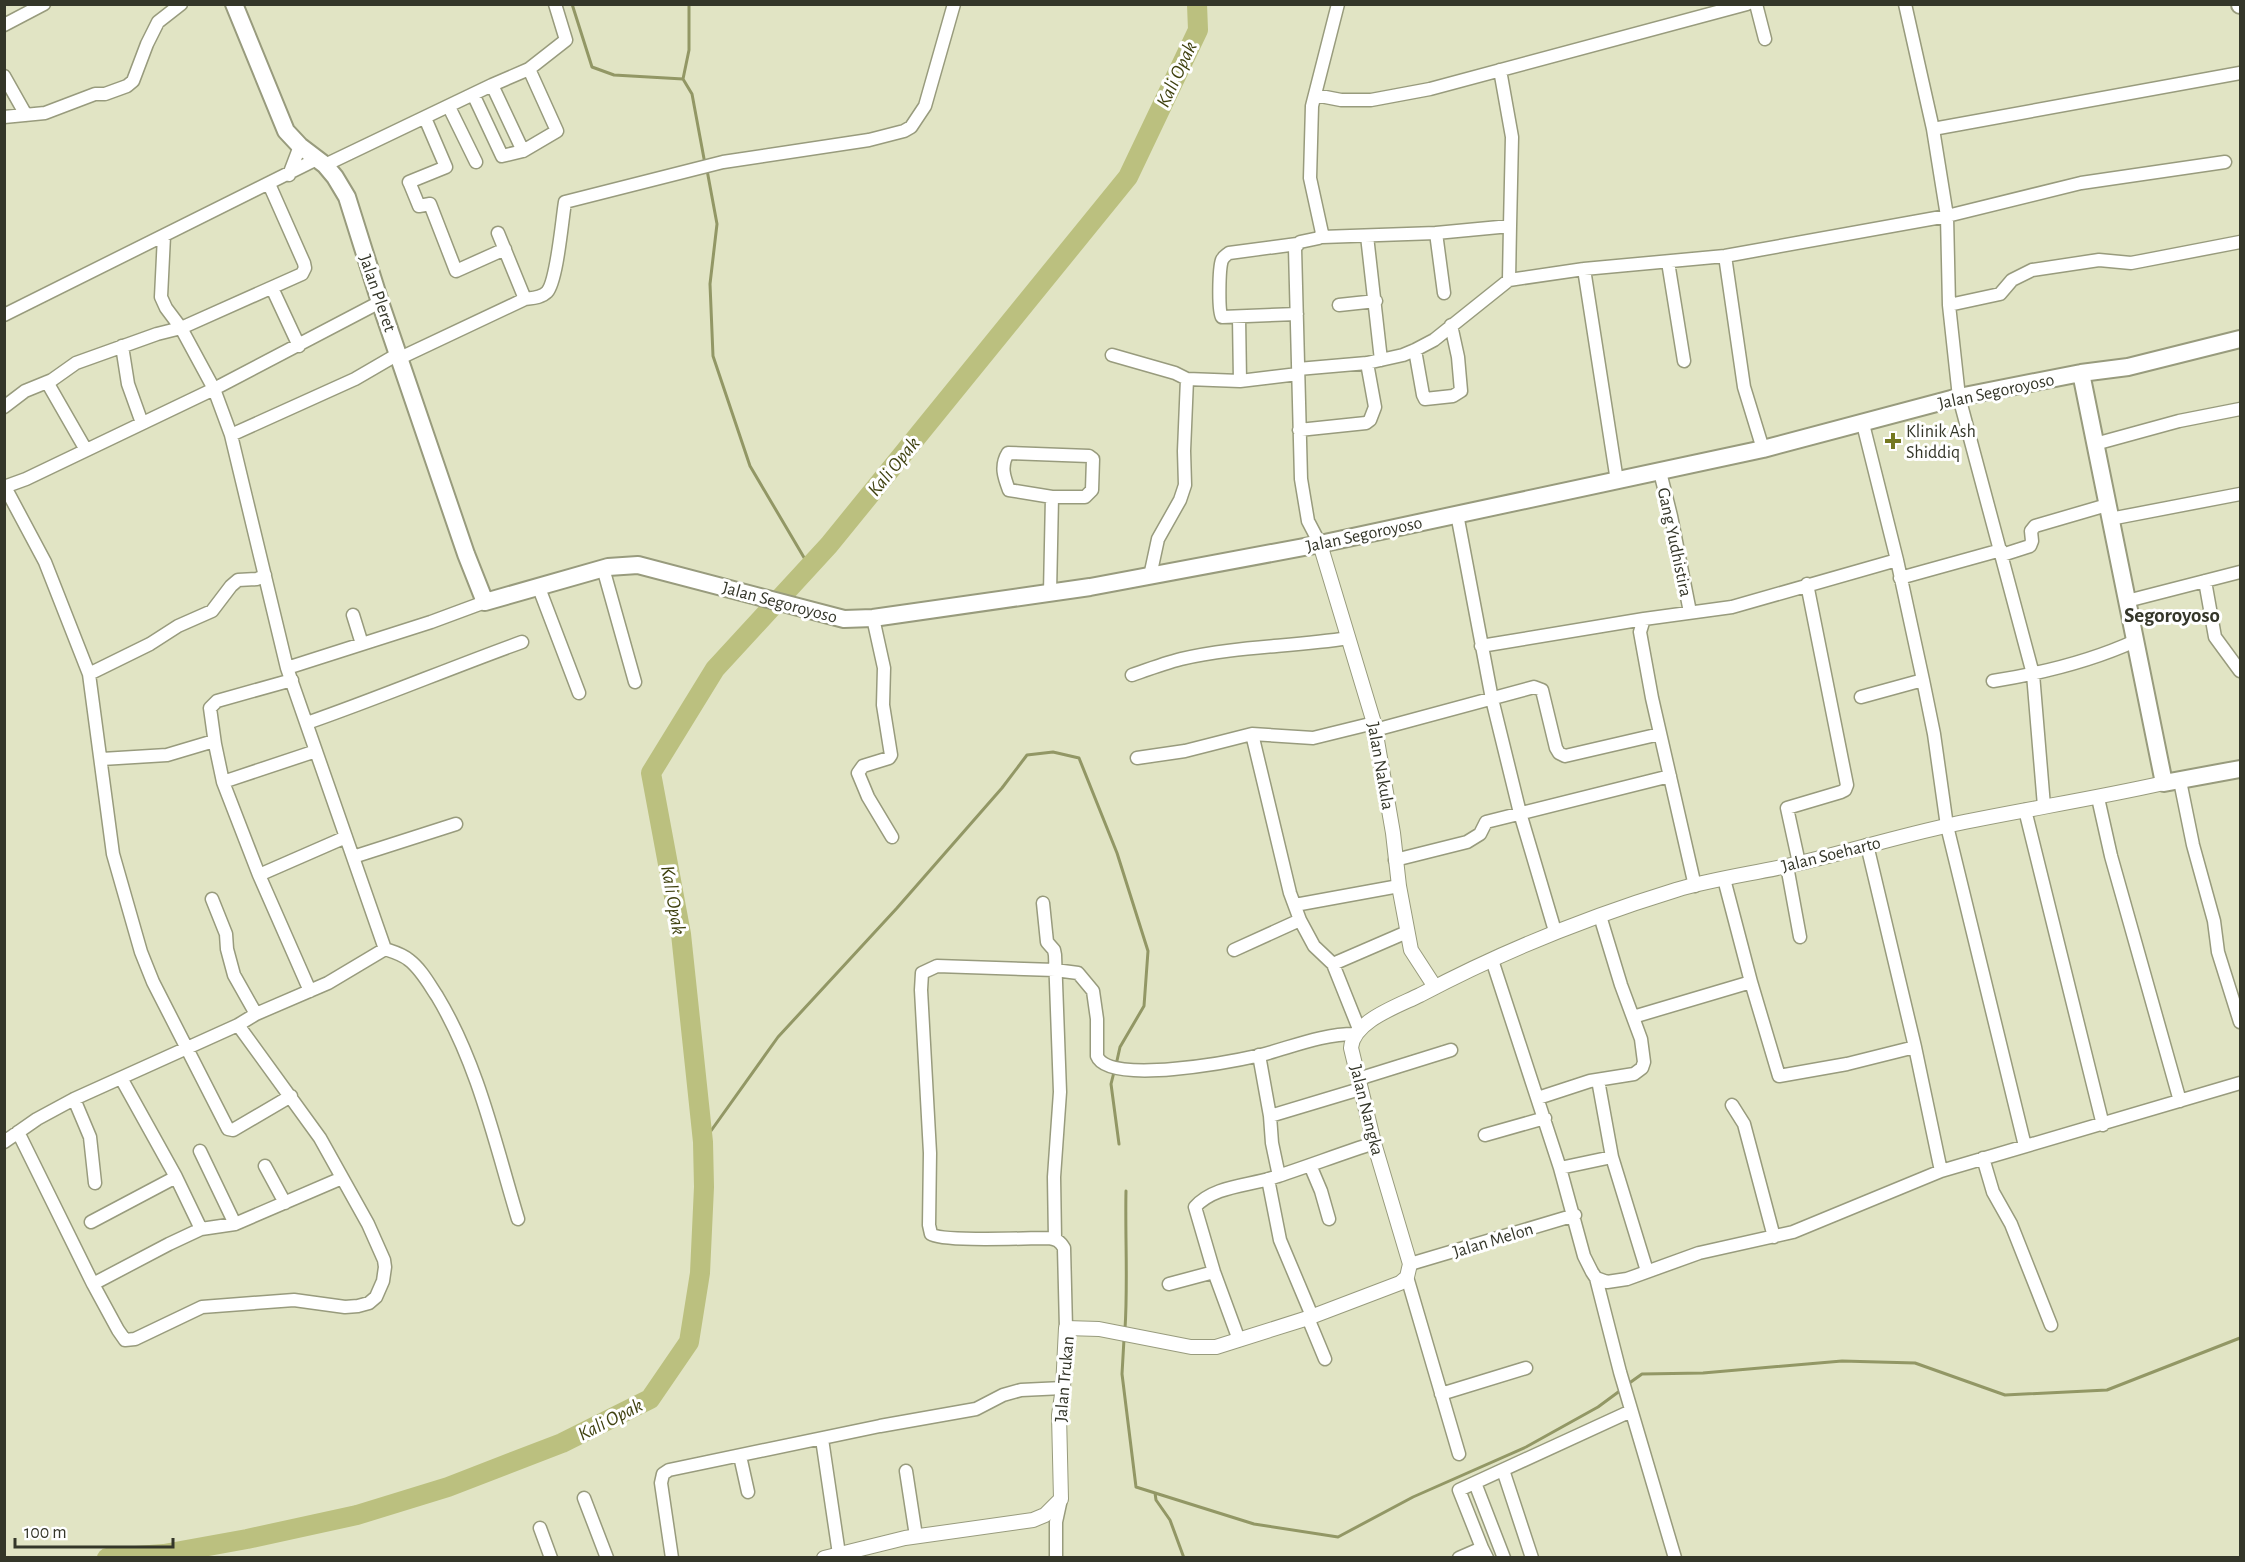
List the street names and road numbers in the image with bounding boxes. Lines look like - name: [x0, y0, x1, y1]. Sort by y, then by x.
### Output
- street label: Jalan Pleret: [355, 252, 399, 334]
- street label: Jalan Segoroyoso: [1937, 371, 2056, 413]
- street label: Gang Yudhistira: [1654, 486, 1694, 598]
- street label: Jalan Segoroyoso: [1305, 514, 1424, 556]
- street label: Jalan Segoroyoso: [720, 579, 839, 627]
- street label: Jalan Nakula: [1363, 721, 1397, 811]
- street label: Jalan Soeharto: [1780, 834, 1883, 876]
- street label: Jalan Nangka: [1346, 1063, 1386, 1157]
- street label: Jalan Melon: [1451, 1220, 1536, 1262]
- street label: Jalan Trukan: [1052, 1335, 1078, 1423]

